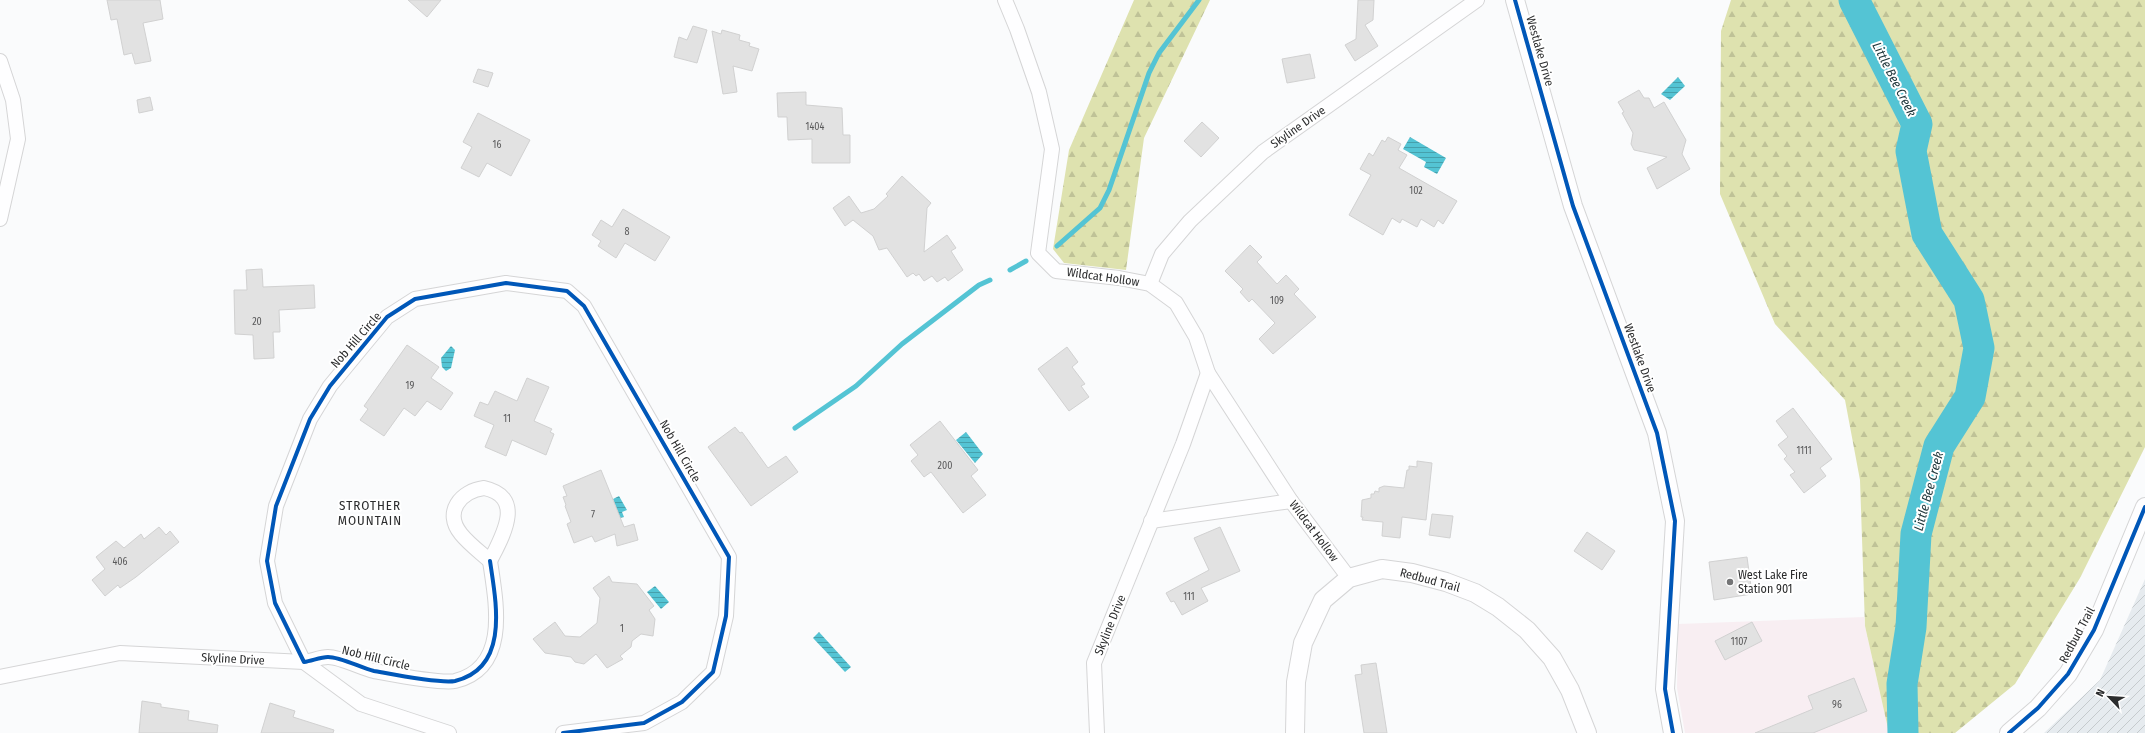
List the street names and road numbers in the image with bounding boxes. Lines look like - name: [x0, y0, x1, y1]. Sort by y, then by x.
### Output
- street label: Westlake Drive: [1523, 14, 1557, 88]
- street label: Skyline Drive: [1268, 103, 1328, 151]
- street label: Wildcat Hollow: [1066, 265, 1140, 289]
- street label: Nob Hill Circle: [328, 309, 384, 371]
- street label: Westlake Drive: [1621, 322, 1659, 394]
- street label: Nob Hill Circle: [657, 417, 703, 485]
- street label: Wildcat Hollow: [1286, 498, 1342, 565]
- street label: Redbud Trail: [1398, 565, 1462, 595]
- street label: Skyline Drive: [1092, 593, 1128, 657]
- street label: Redbud Trail: [2056, 604, 2098, 666]
- street label: Nob Hill Circle: [341, 643, 411, 673]
- street label: Skyline Drive: [201, 650, 265, 668]

